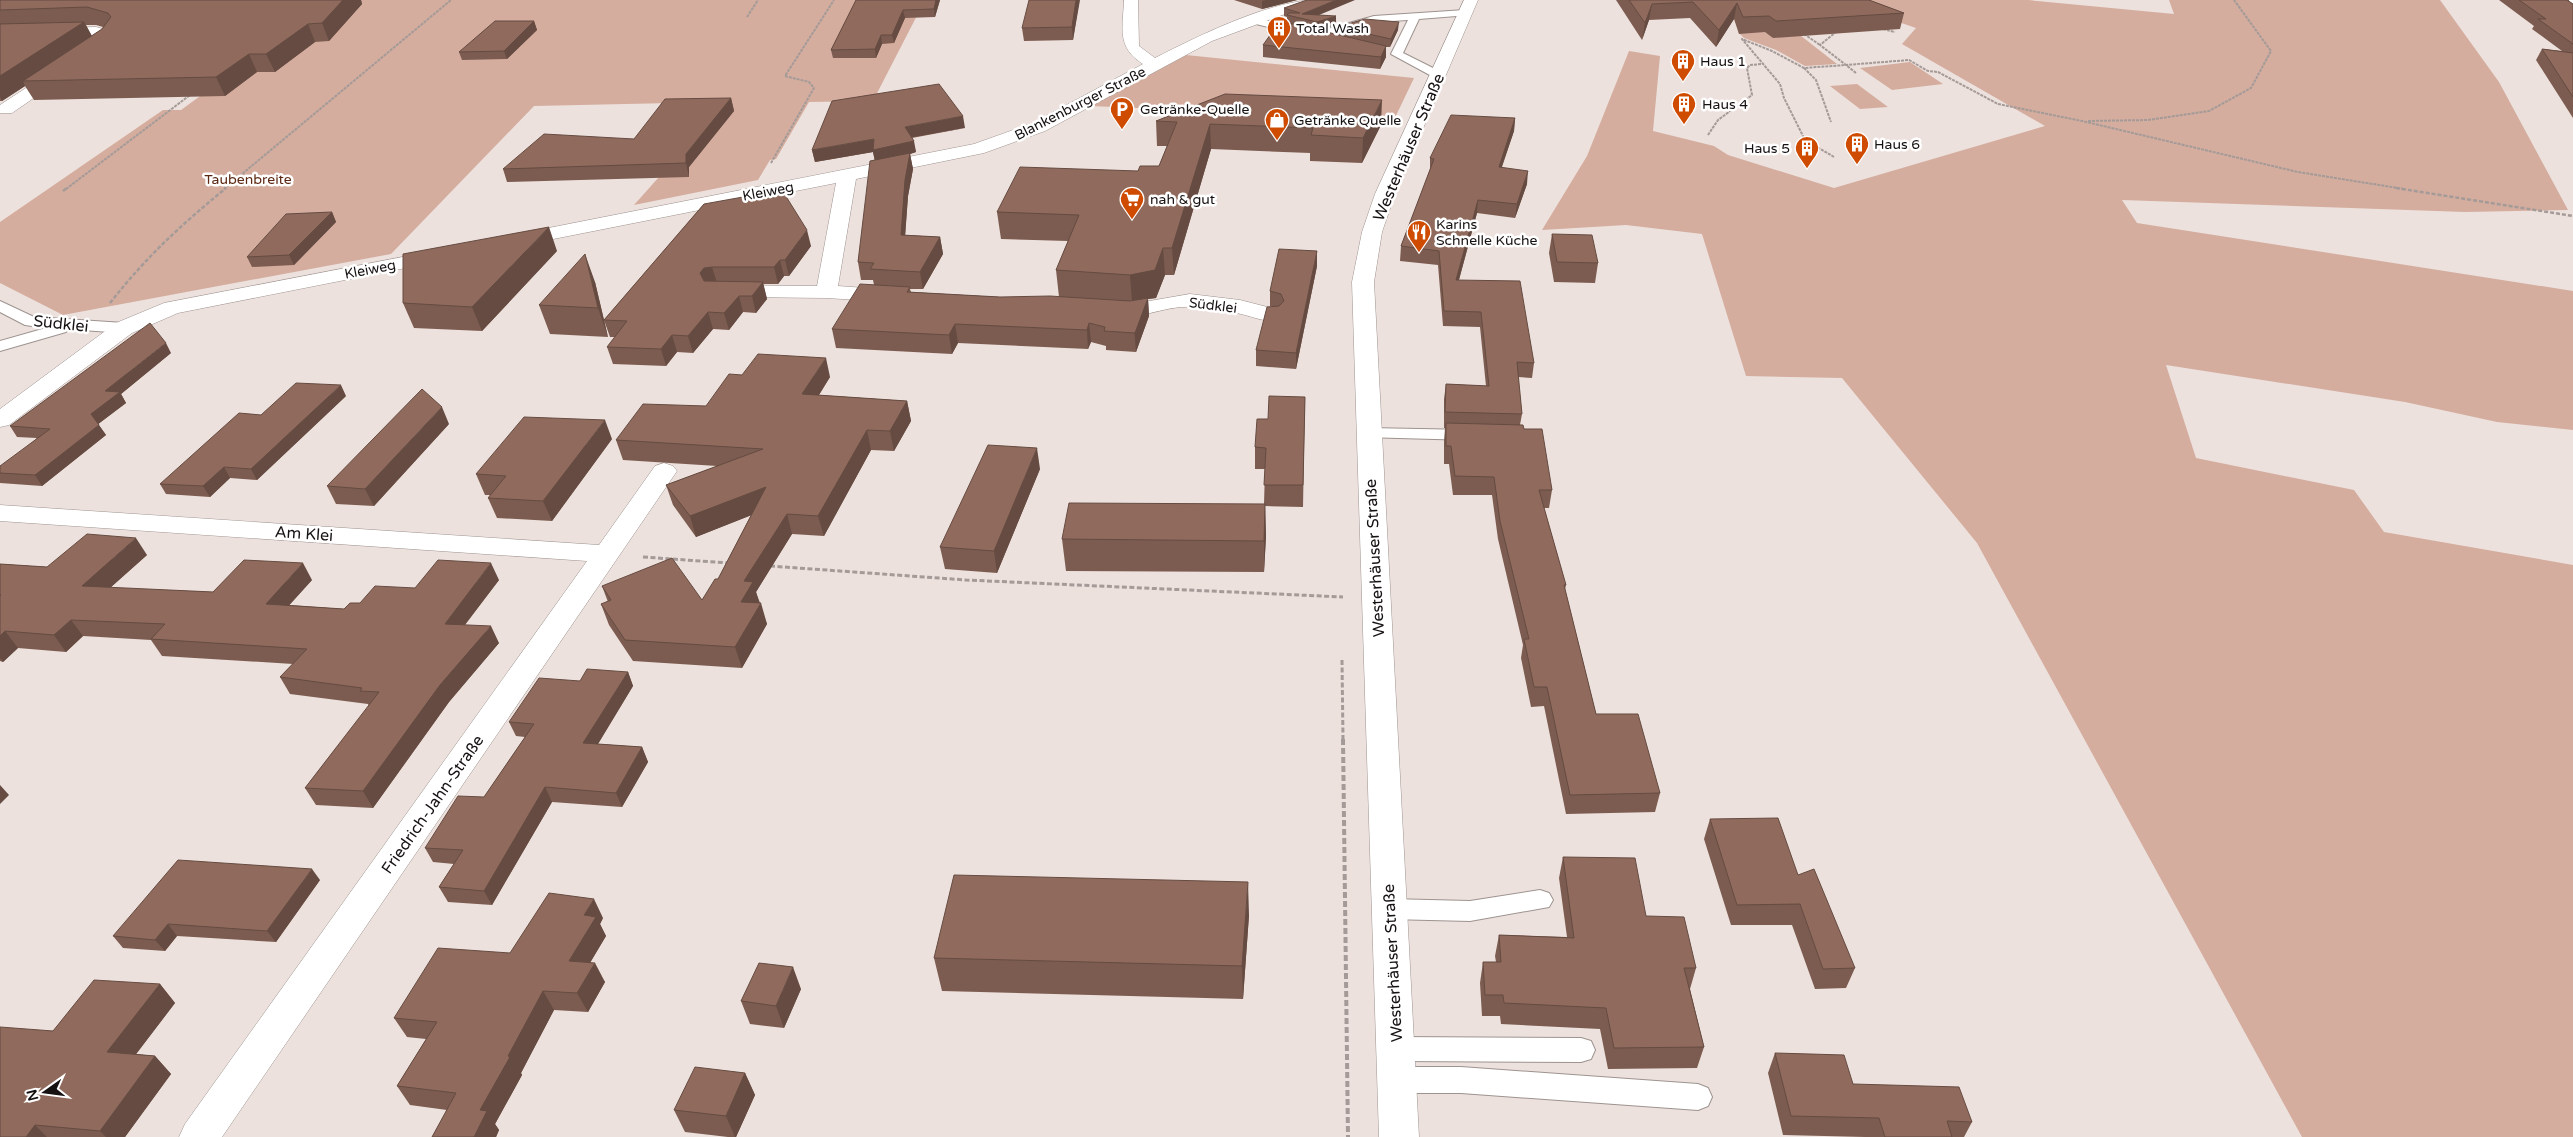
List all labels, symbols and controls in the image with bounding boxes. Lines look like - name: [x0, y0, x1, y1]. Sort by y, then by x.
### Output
- building icon: Total Wash: [1266, 15, 1292, 49]
- place label: Total Wash: [1296, 20, 1369, 37]
- building icon: Haus 1: [1670, 48, 1696, 82]
- place label: Haus 1: [1700, 53, 1746, 70]
- street label: Blankenburger Straße: [1012, 63, 1149, 144]
- street label: Westerhäuser Straße: [1369, 71, 1449, 224]
- building icon: Haus 4: [1671, 91, 1697, 125]
- parking icon: Getränke-Quelle: [1109, 96, 1135, 130]
- place label: Haus 4: [1702, 96, 1748, 113]
- place label: Getränke-Quelle: [1140, 101, 1249, 118]
- shop icon: Getränke Quelle: [1264, 107, 1290, 141]
- place label: Getränke Quelle: [1294, 112, 1401, 129]
- building icon: Haus 6: [1844, 131, 1870, 165]
- building icon: Haus 5: [1794, 135, 1820, 169]
- place label: Haus 6: [1874, 136, 1920, 153]
- place label: Haus 5: [1744, 140, 1790, 157]
- park label: Taubenbreite: [204, 171, 292, 188]
- street label: Kleiweg: [741, 178, 795, 205]
- supermarket icon: nah & gut: [1119, 186, 1145, 220]
- place label: nah & gut: [1150, 191, 1216, 208]
- place label: Karins Schnelle Küche: [1436, 216, 1537, 249]
- restaurant icon: Karins Schnelle Küche: [1406, 219, 1432, 253]
- street label: Kleiweg: [343, 256, 397, 283]
- street label: Südklei: [1188, 294, 1238, 317]
- street label: Südklei: [32, 311, 89, 337]
- street label: Westerhäuser Straße: [1361, 478, 1389, 638]
- street label: Am Klei: [274, 522, 334, 546]
- street label: Friedrich-Jahn-Straße: [377, 731, 488, 878]
- street label: Westerhäuser Straße: [1379, 883, 1407, 1043]
- north arrow: [20, 1067, 70, 1117]
- text: N: [23, 1088, 42, 1103]

